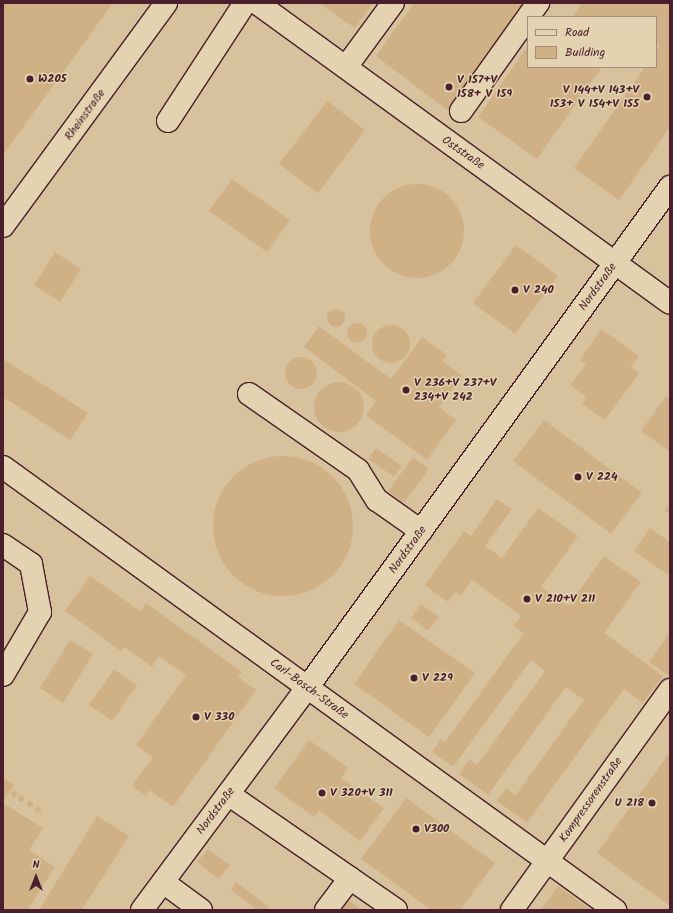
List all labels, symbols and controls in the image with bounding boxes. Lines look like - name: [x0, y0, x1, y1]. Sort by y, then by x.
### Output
- legend: [527, 16, 657, 68]
- text: Road: [565, 23, 589, 42]
- text: Building: [565, 43, 605, 62]
- place label: W205: [38, 72, 67, 86]
- place label: V 157+V 158+ V 159: [457, 73, 512, 101]
- marker: W205: [25, 74, 35, 84]
- marker: V 157+V 158+ V 159: [444, 82, 454, 92]
- place label: V 144+V 143+V 153+ V 154+V 155: [550, 83, 639, 111]
- street label: Rheinstraße: [62, 87, 108, 143]
- marker: V 144+V 143+V 153+ V 154+V 155: [642, 92, 652, 102]
- street label: Oststraße: [439, 133, 487, 173]
- street label: Nordstraße: [576, 260, 620, 314]
- place label: V 240: [523, 283, 554, 297]
- marker: V 240: [510, 285, 520, 295]
- place label: V 236+V 237+V 234+V 242: [414, 376, 496, 404]
- marker: V 236+V 237+V 234+V 242: [401, 385, 411, 395]
- place label: V 224: [586, 470, 618, 484]
- marker: V 224: [573, 472, 583, 482]
- street label: Nordstraße: [386, 523, 430, 577]
- place label: V 210+V 211: [535, 592, 595, 606]
- marker: V 210+V 211: [522, 594, 532, 604]
- street label: Carl-Bosch-Straße: [267, 656, 351, 722]
- place label: V 229: [422, 671, 453, 685]
- marker: V 229: [409, 673, 419, 683]
- place label: V 330: [204, 710, 234, 724]
- marker: V 330: [191, 712, 201, 722]
- street label: Kompressorenstraße: [556, 755, 626, 845]
- street label: Nordstraße: [194, 785, 238, 837]
- place label: V 320+V 311: [330, 786, 393, 800]
- marker: V 320+V 311: [317, 788, 327, 798]
- place label: U 218: [615, 796, 644, 810]
- marker: U 218: [647, 798, 657, 808]
- place label: V300: [424, 822, 449, 836]
- marker: V300: [411, 824, 421, 834]
- text: N: [33, 856, 39, 874]
- north arrow: [16, 857, 56, 897]

